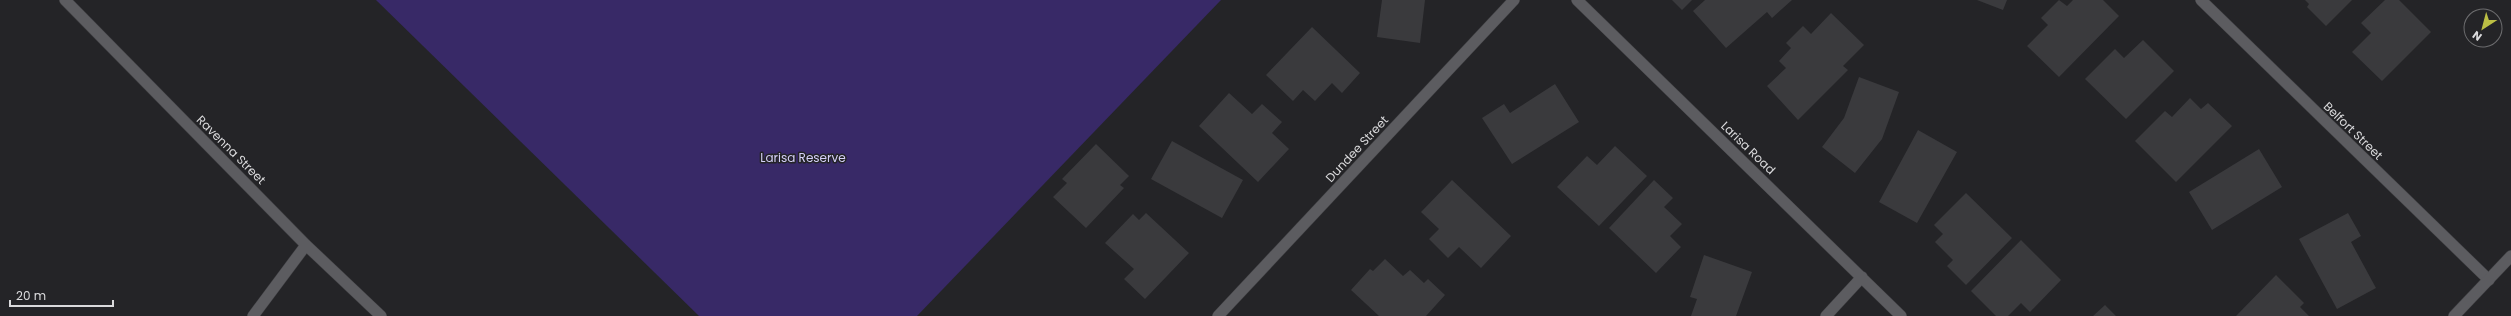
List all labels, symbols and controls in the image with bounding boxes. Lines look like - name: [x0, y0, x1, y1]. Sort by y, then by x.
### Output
- north arrow: [2463, 8, 2503, 48]
- text: N: [2469, 27, 2485, 45]
- street label: Belfort Street: [2320, 98, 2387, 163]
- street label: Ravenna Street: [193, 111, 270, 188]
- street label: Dundee Street: [1321, 112, 1392, 186]
- street label: Larisa Road: [1717, 117, 1779, 178]
- park label: Larisa Reserve: [760, 149, 846, 166]
- scale bar: [10, 282, 113, 308]
- text: 20 m: [16, 287, 46, 304]

